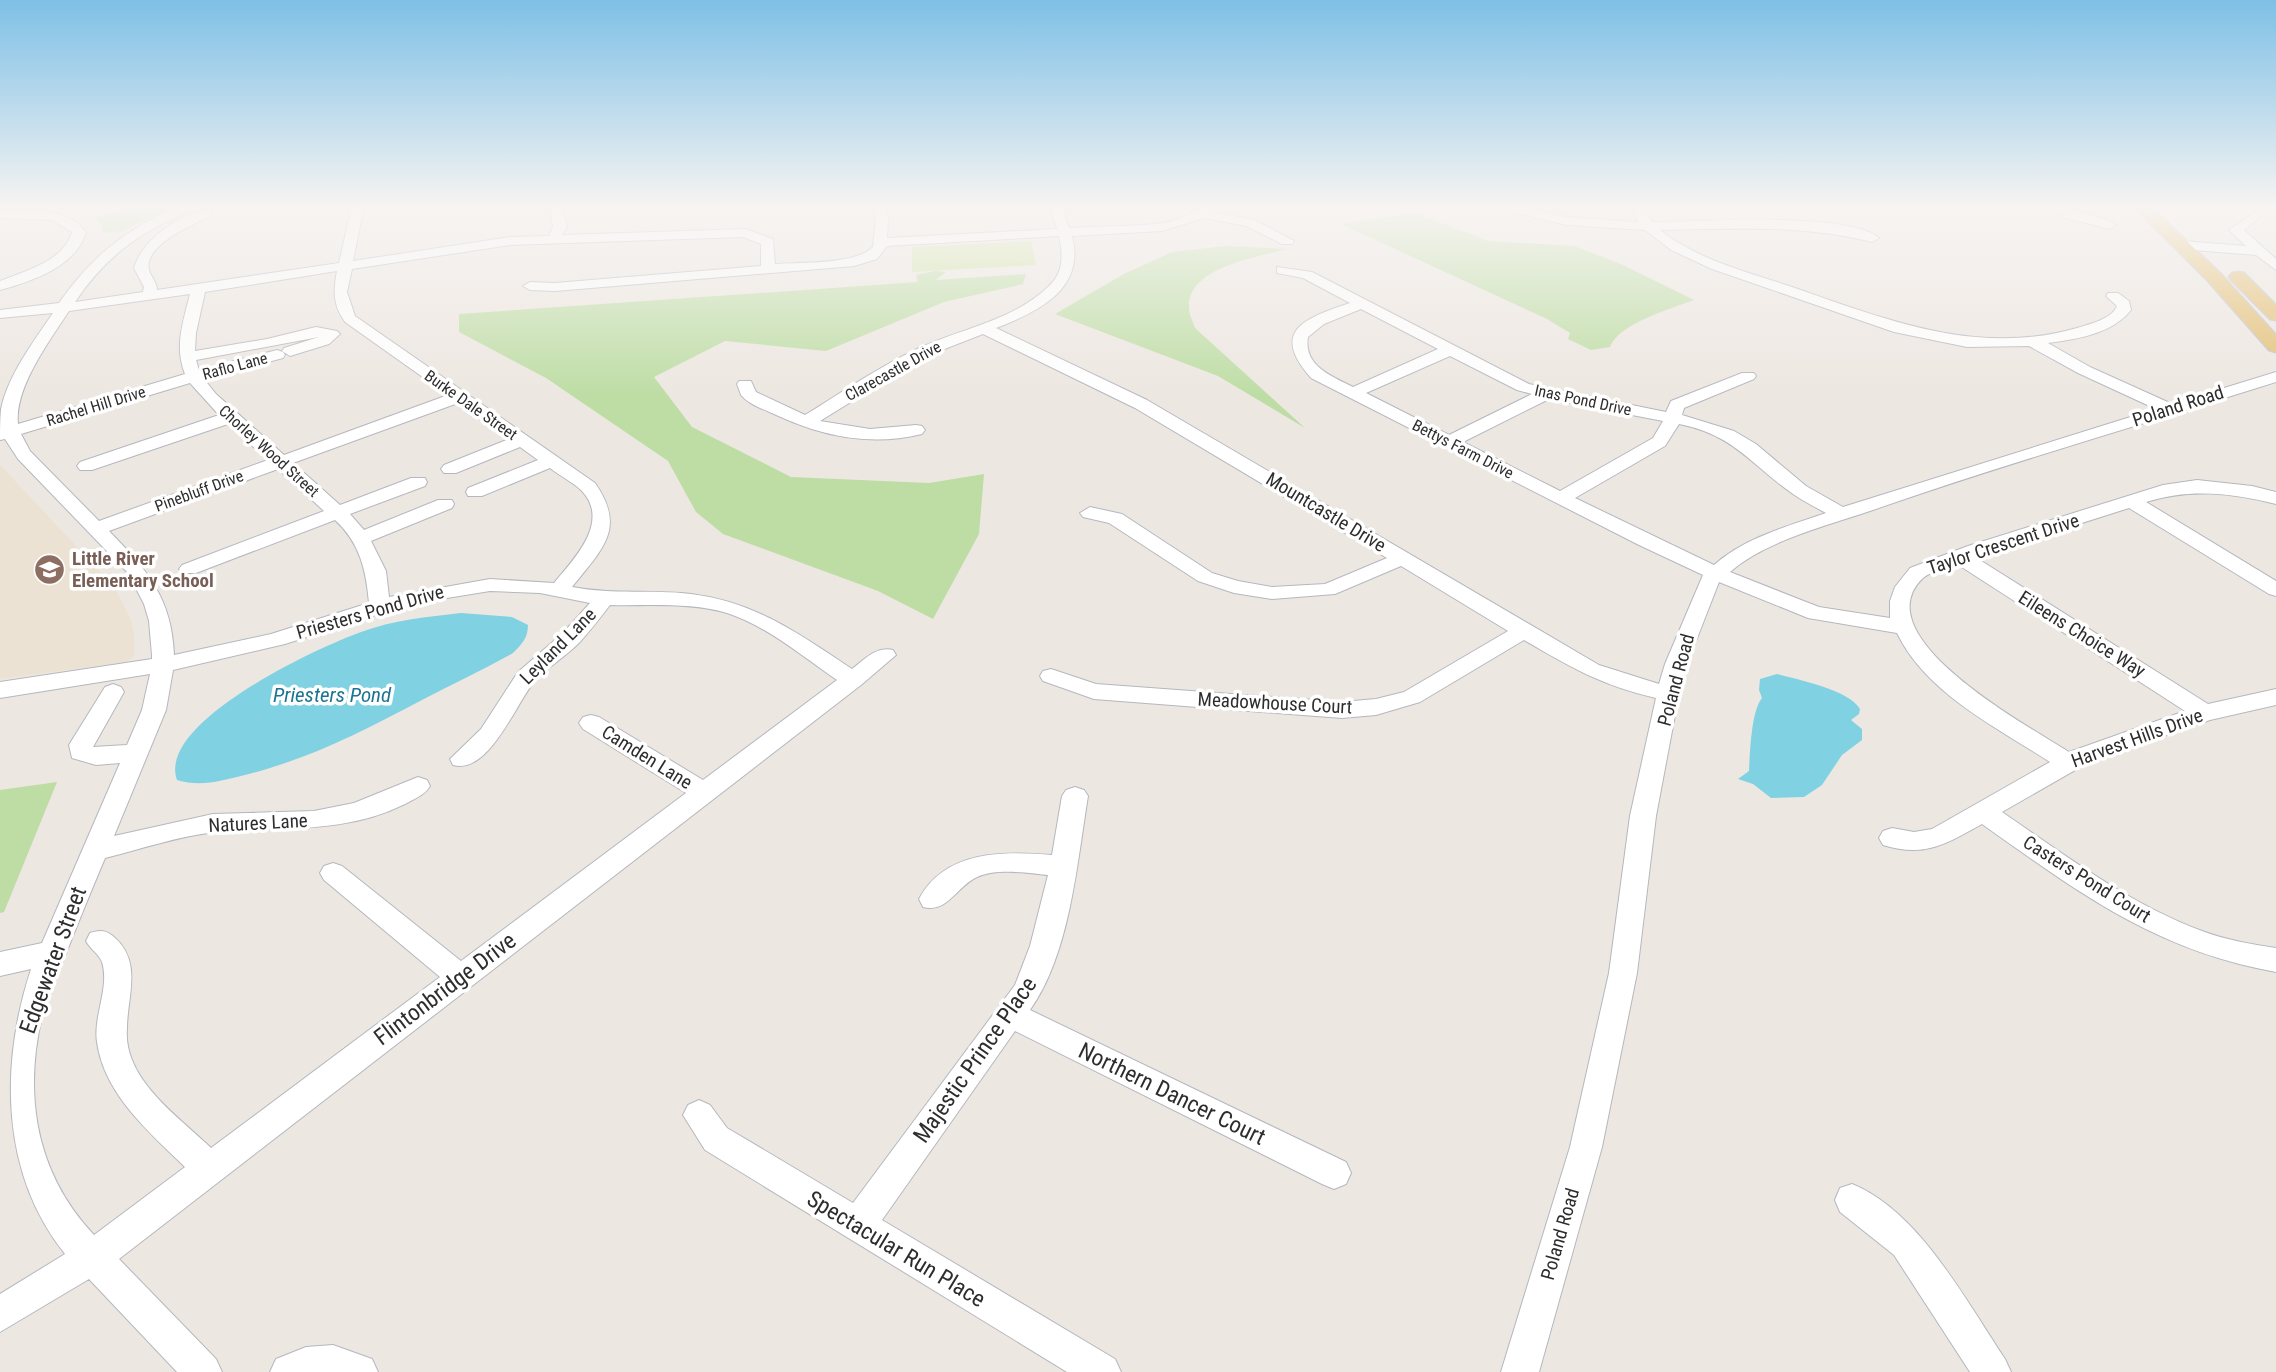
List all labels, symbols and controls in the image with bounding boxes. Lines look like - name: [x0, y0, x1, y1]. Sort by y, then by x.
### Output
- street label: Clarecastle Drive: [842, 337, 944, 405]
- street label: Raflo Lane: [200, 348, 270, 384]
- street label: Burke Dale Street: [421, 366, 521, 444]
- street label: Inas Pond Drive: [1533, 380, 1633, 420]
- street label: Poland Road: [2129, 380, 2227, 432]
- street label: Rachel Hill Drive: [44, 382, 148, 430]
- street label: Chorley Wood Street: [215, 401, 323, 501]
- street label: Bettys Farm Drive: [1409, 415, 1517, 483]
- street label: Pinebluff Drive: [152, 466, 246, 516]
- street label: Mountcastle Drive: [1262, 467, 1390, 557]
- street label: Taylor Crescent Drive: [1924, 509, 2082, 579]
- place label: Little River Elementary School: [72, 547, 214, 592]
- school or university icon: Little River Elementary School: [32, 552, 66, 586]
- street label: Priesters Pond Drive: [294, 580, 447, 644]
- street label: Eileens Choice Way: [2014, 586, 2150, 682]
- street label: Leyland Lane: [515, 603, 601, 689]
- street label: Poland Road: [1653, 631, 1699, 729]
- water label: Priesters Pond: [273, 683, 392, 707]
- street label: Meadowhouse Court: [1197, 687, 1353, 719]
- street label: Harvest Hills Drive: [2068, 704, 2206, 772]
- street label: Camden Lane: [598, 720, 697, 794]
- street label: Natures Lane: [208, 809, 308, 837]
- street label: Casters Pond Court: [2019, 831, 2155, 927]
- street label: Edgewater Street: [14, 883, 92, 1037]
- street label: Flintonbridge Drive: [369, 927, 521, 1051]
- street label: Majestic Prince Place: [908, 972, 1042, 1148]
- street label: Northern Dancer Court: [1074, 1037, 1270, 1151]
- street label: Spectacular Run Place: [802, 1185, 990, 1313]
- street label: Poland Road: [1536, 1185, 1584, 1283]

